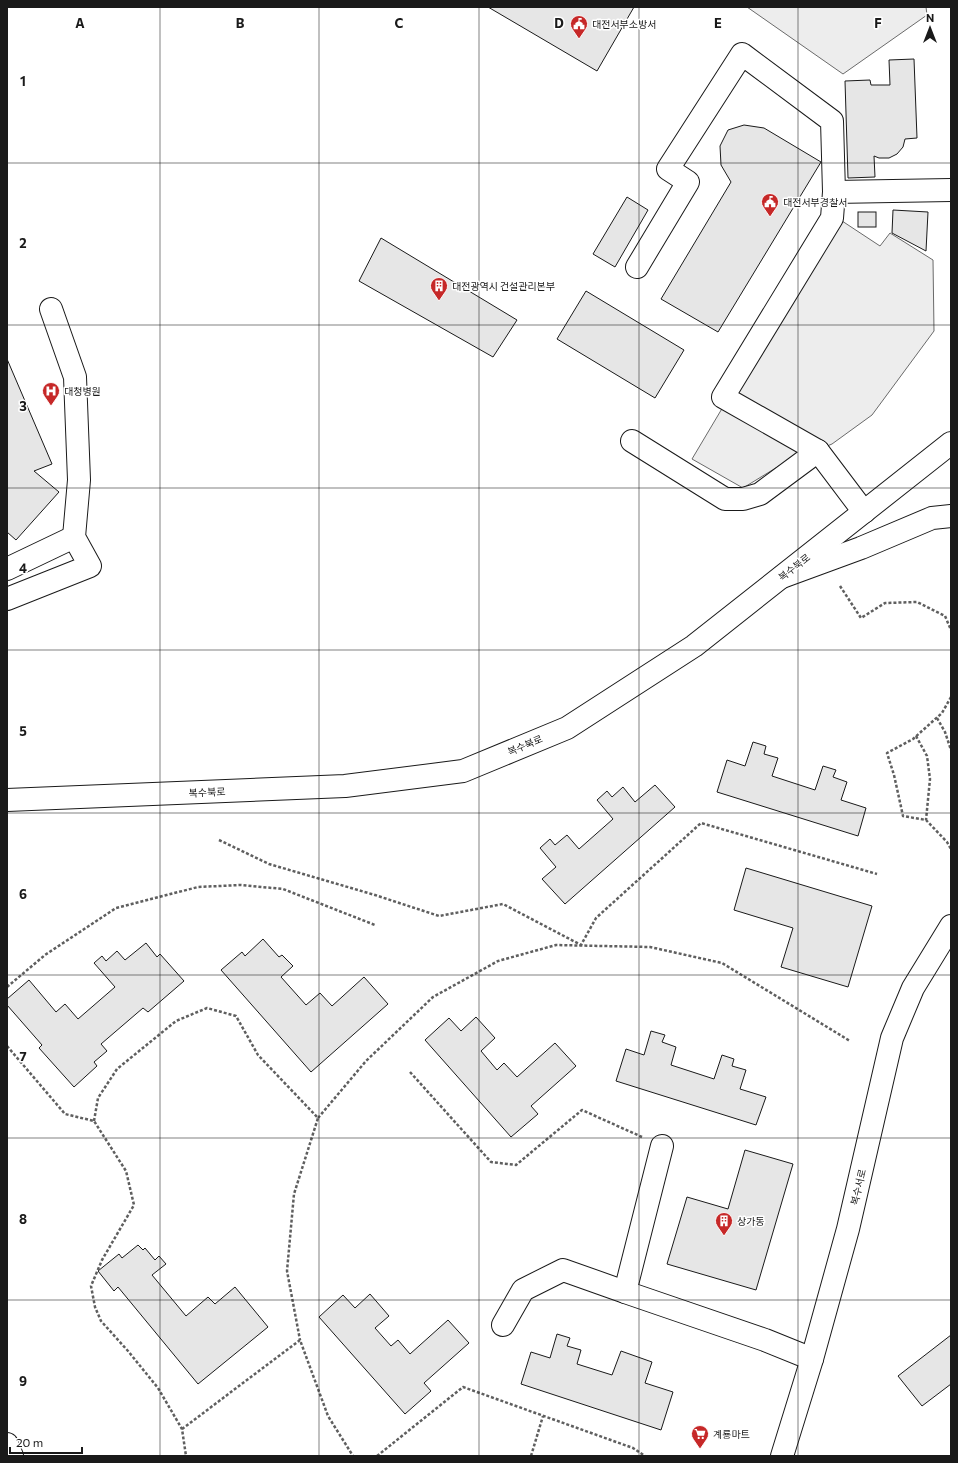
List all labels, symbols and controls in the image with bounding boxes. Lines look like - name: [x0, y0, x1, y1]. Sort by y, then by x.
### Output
- north arrow: [910, 8, 950, 48]
- text: N: [926, 11, 934, 24]
- public building icon: 대전서부소방서: [569, 14, 589, 39]
- text: A: [75, 15, 85, 31]
- text: B: [236, 15, 245, 31]
- text: C: [395, 15, 404, 31]
- text: D: [554, 15, 564, 31]
- text: E: [714, 15, 722, 31]
- text: F: [874, 15, 882, 31]
- place label: 대전서부소방서: [592, 18, 656, 30]
- text: 1: [20, 73, 26, 89]
- public building icon: 대전서부경찰서: [760, 192, 780, 217]
- place label: 대전서부경찰서: [783, 196, 847, 208]
- text: 2: [19, 235, 27, 251]
- building icon: 대전광역시 건설관리본부: [429, 276, 449, 301]
- place label: 대전광역시 건설관리본부: [452, 280, 555, 292]
- hospital icon: 대청병원: [41, 381, 61, 406]
- place label: 대청병원: [64, 385, 101, 397]
- text: 3: [19, 398, 27, 414]
- street label: 복수북로: [776, 551, 812, 583]
- text: 4: [19, 560, 27, 576]
- text: 5: [19, 723, 27, 739]
- street label: 복수북로: [506, 732, 544, 758]
- street label: 복수북로: [188, 785, 226, 799]
- text: 6: [19, 886, 27, 902]
- text: 7: [19, 1048, 27, 1064]
- street label: 복수서로: [848, 1168, 868, 1206]
- text: 8: [19, 1211, 27, 1227]
- building icon: 상가동: [714, 1211, 734, 1236]
- place label: 상가동: [737, 1215, 765, 1227]
- text: 9: [19, 1373, 27, 1389]
- supermarket icon: 계룡마트: [690, 1424, 710, 1449]
- place label: 계룡마트: [713, 1428, 750, 1440]
- scale bar: [10, 1429, 82, 1455]
- text: 20 m: [16, 1435, 43, 1449]

